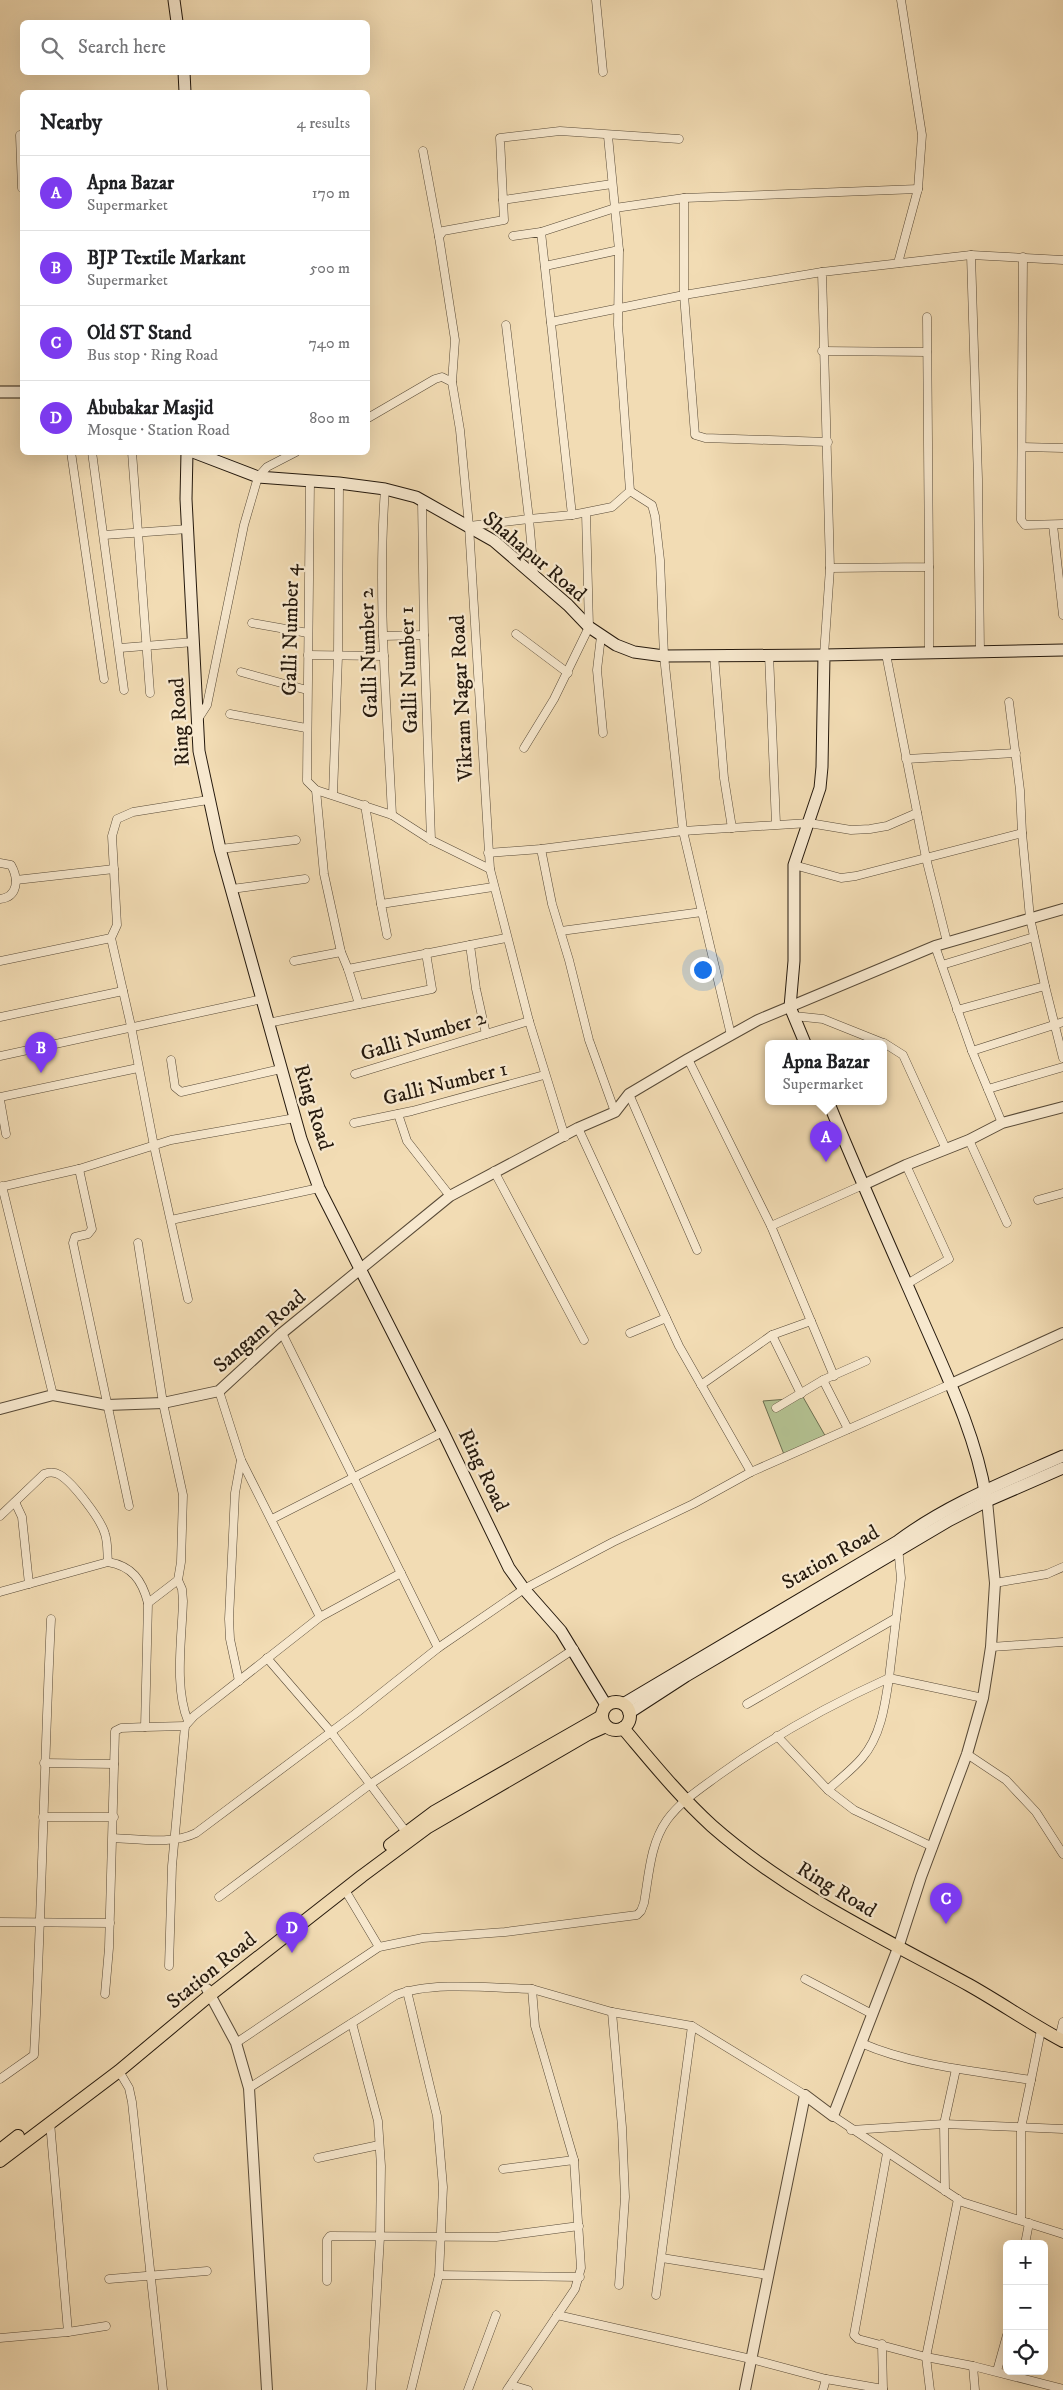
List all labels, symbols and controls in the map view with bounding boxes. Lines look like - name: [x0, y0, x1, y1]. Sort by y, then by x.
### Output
- search box: [20, 20, 370, 75]
- icon: search: [38, 34, 66, 62]
- text: Search here: [78, 36, 166, 59]
- text: Nearby: [40, 110, 102, 136]
- text: 4 results: [297, 113, 350, 133]
- text: Apna Bazar: [87, 172, 174, 195]
- text: A: [51, 183, 61, 203]
- text: 170 m: [312, 183, 350, 203]
- text: Supermarket: [87, 195, 168, 215]
- text: BJP Textile Markant: [87, 247, 246, 270]
- text: B: [51, 258, 61, 278]
- text: 500 m: [309, 258, 350, 278]
- text: Supermarket: [87, 270, 168, 290]
- text: Old ST Stand: [87, 322, 191, 345]
- text: C: [51, 333, 61, 353]
- text: 740 m: [309, 333, 350, 353]
- text: Bus stop · Ring Road: [87, 345, 218, 365]
- text: Abubakar Masjid: [87, 397, 213, 420]
- text: D: [50, 408, 62, 428]
- text: 800 m: [309, 408, 350, 428]
- text: Mosque · Station Road: [87, 420, 230, 440]
- street label: Shahapur Road: [477, 506, 592, 608]
- street label: Galli Number 4: [277, 563, 305, 696]
- street label: Galli Number 2: [354, 587, 384, 718]
- street label: Galli Number 1: [394, 606, 424, 734]
- street label: Vikram Nagar Road: [445, 614, 479, 783]
- street label: Ring Road: [164, 676, 196, 767]
- your location: [690, 957, 716, 983]
- street label: Galli Number 2: [357, 1004, 490, 1067]
- pin: B: [25, 1032, 57, 1073]
- popup: [765, 1040, 887, 1105]
- text: Apna Bazar: [782, 1051, 870, 1074]
- street label: Galli Number 1: [380, 1056, 510, 1112]
- street label: Ring Road: [288, 1061, 339, 1154]
- text: Supermarket: [782, 1074, 863, 1094]
- pin: A: [810, 1121, 842, 1162]
- street label: Sangam Road: [208, 1284, 312, 1379]
- street label: Ring Road: [452, 1425, 514, 1516]
- street label: Station Road: [777, 1519, 884, 1596]
- street label: Ring Road: [792, 1856, 882, 1924]
- pin: C: [930, 1883, 962, 1924]
- pin: D: [276, 1912, 308, 1953]
- street label: Station Road: [161, 1926, 262, 2015]
- map controls: [1003, 2240, 1048, 2375]
- button: +: [1003, 2240, 1048, 2285]
- button: −: [1003, 2285, 1048, 2330]
- button: locate: [1003, 2330, 1048, 2375]

